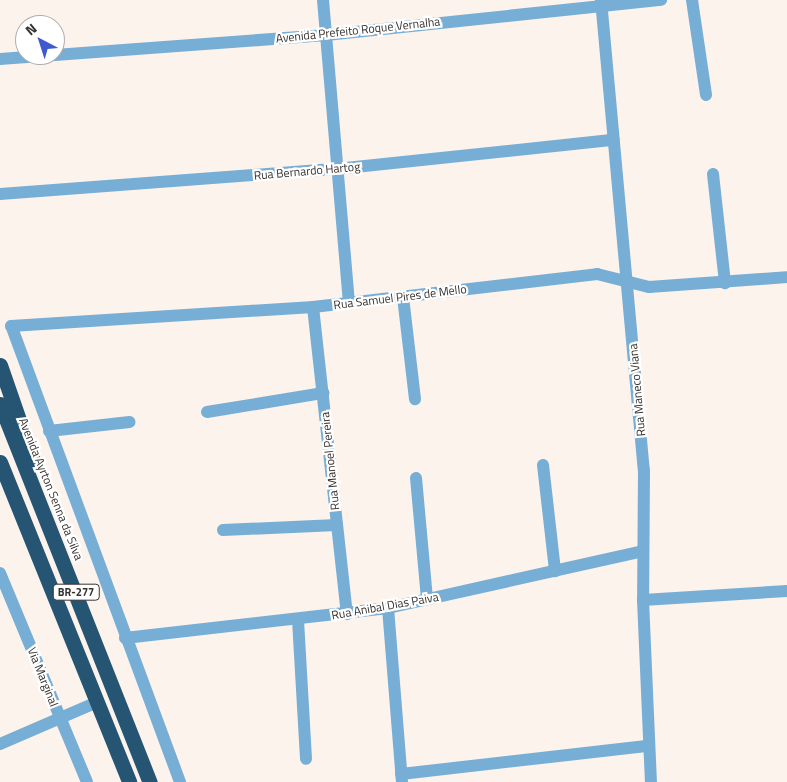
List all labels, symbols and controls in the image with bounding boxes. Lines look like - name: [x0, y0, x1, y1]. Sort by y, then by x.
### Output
- street label: Avenida Prefeito Roque Vernalha: [275, 14, 441, 46]
- north arrow: [15, 15, 65, 65]
- text: N: [20, 18, 41, 40]
- street label: Rua Bernardo Hartog: [253, 159, 361, 183]
- street label: Rua Samuel Pires de Mello: [333, 282, 467, 312]
- street label: Rua Maneco Viana: [626, 343, 648, 437]
- street label: Rua Manoel Pereira: [318, 411, 342, 511]
- street label: Avenida Ayrton Senna da Silva: [16, 416, 86, 562]
- road number: BR-277: [52, 584, 100, 600]
- street label: Rua Anibal Dias Paiva: [330, 590, 440, 622]
- street label: Via Marginal: [25, 645, 61, 709]

